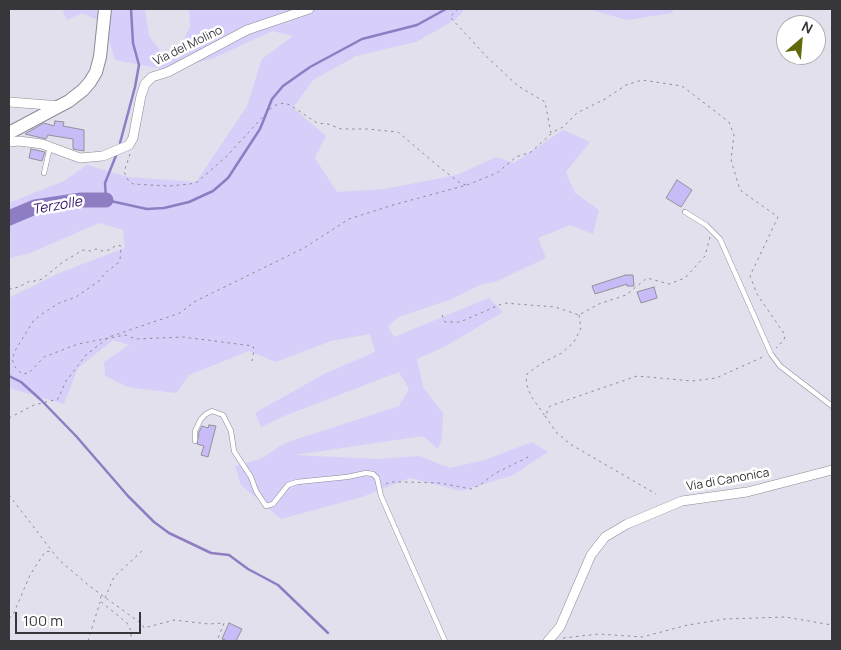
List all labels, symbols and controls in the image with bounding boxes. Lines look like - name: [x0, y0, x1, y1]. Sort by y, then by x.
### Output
- north arrow: [776, 15, 826, 65]
- text: N: [799, 16, 816, 38]
- street label: Via del Molino: [151, 23, 225, 69]
- water label: Terzolle: [31, 193, 83, 219]
- street label: Via di Canonica: [685, 466, 771, 494]
- scale bar: [18, 602, 144, 634]
- text: 100 m: [23, 610, 63, 631]

